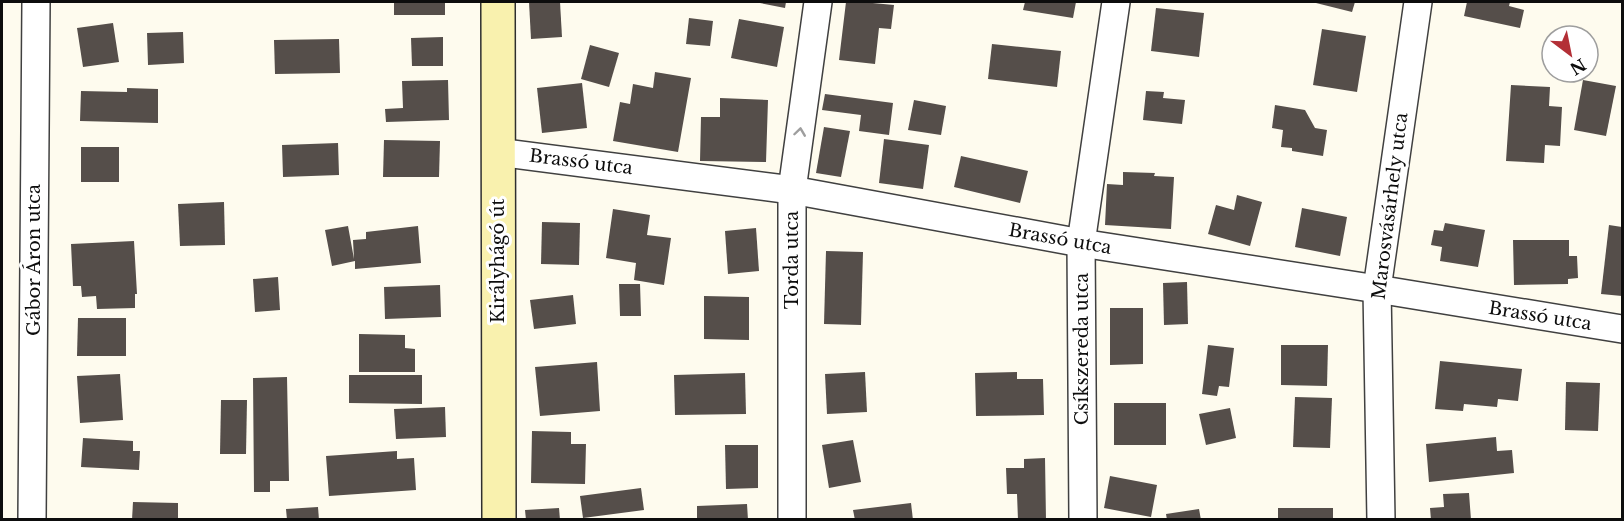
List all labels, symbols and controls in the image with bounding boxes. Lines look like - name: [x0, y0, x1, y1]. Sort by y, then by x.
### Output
- north arrow: [1540, 24, 1600, 84]
- text: N: [1566, 54, 1590, 79]
- street label: Marosvásárhely utca: [1368, 111, 1412, 301]
- one-way arrow: [794, 127, 806, 136]
- street label: Brassó utca: [528, 145, 634, 179]
- street label: Gábor Áron utca: [22, 184, 45, 336]
- street label: Királyhágó út: [487, 198, 509, 323]
- street label: Torda utca: [781, 211, 803, 309]
- street label: Brassó utca: [1007, 219, 1113, 259]
- street label: Csíkszereda utca: [1071, 273, 1093, 425]
- street label: Brassó utca: [1487, 297, 1593, 335]

